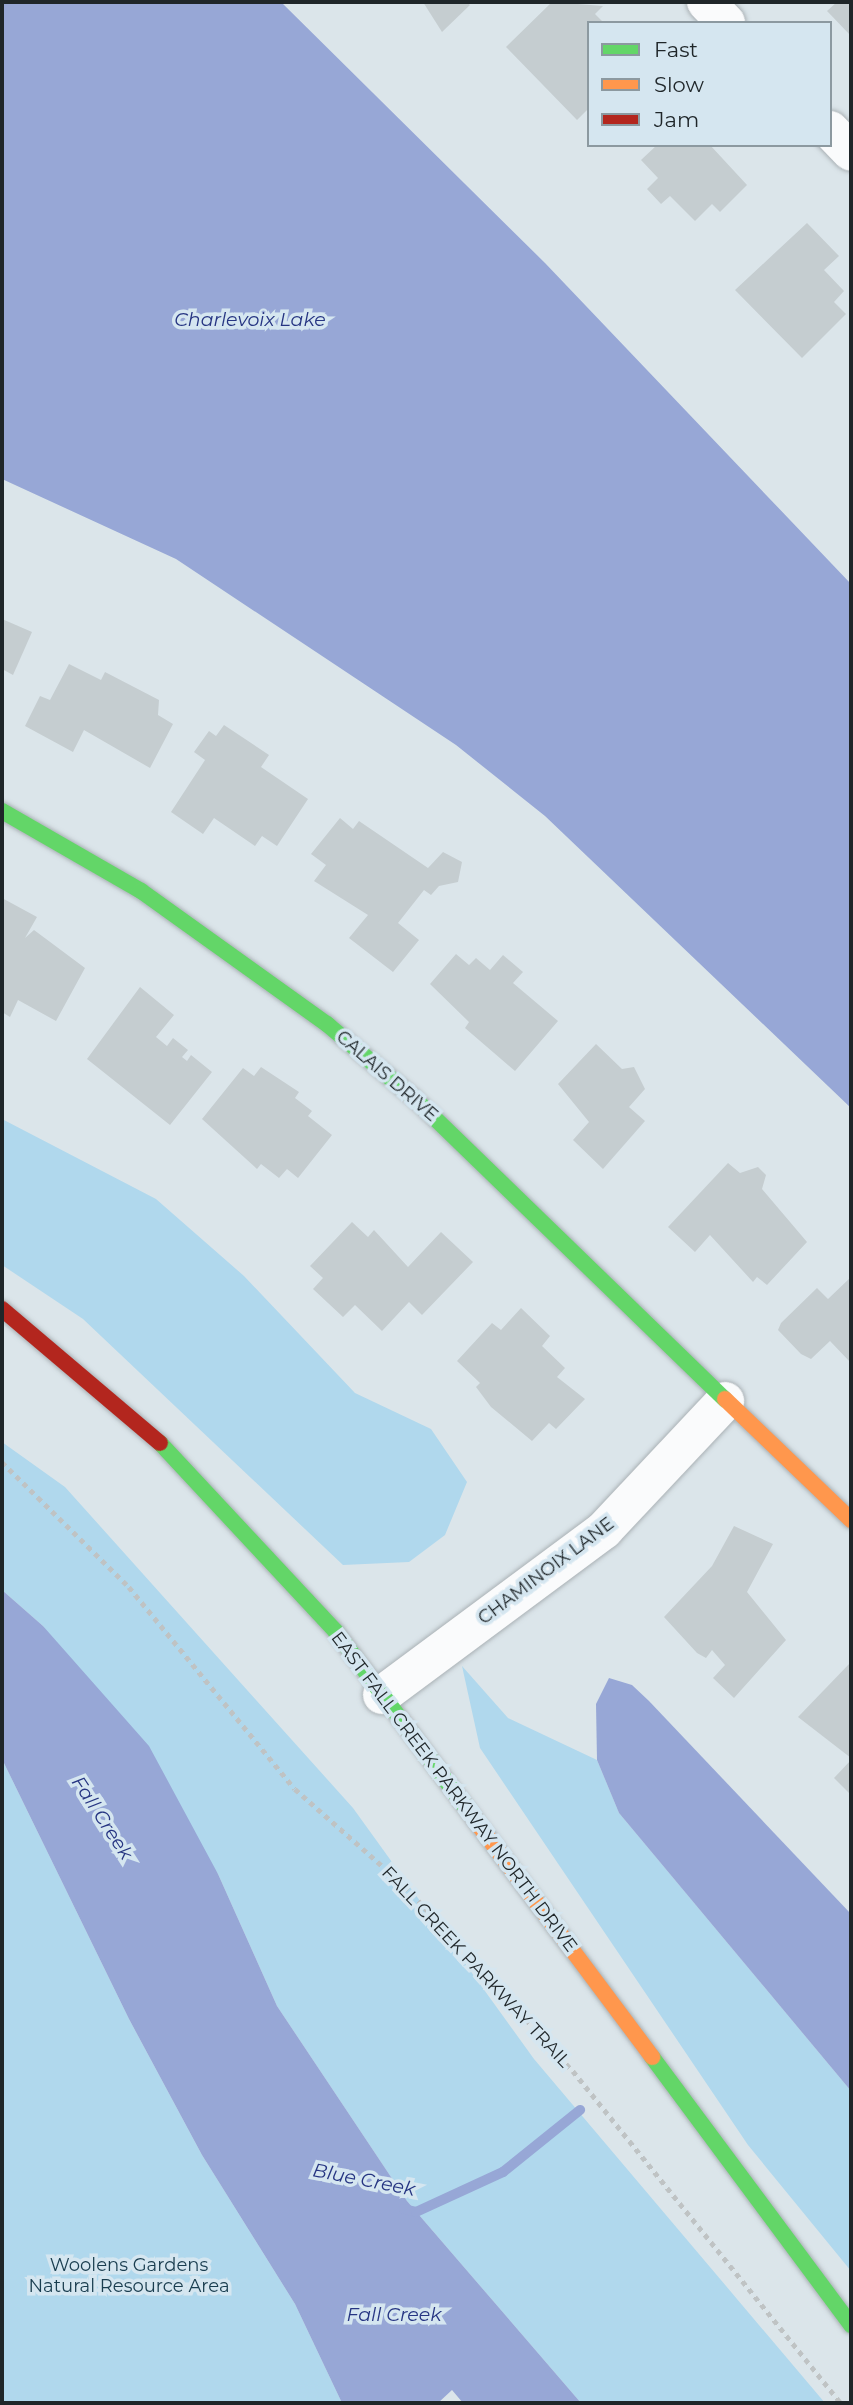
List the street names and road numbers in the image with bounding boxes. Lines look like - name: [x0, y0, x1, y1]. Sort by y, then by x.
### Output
- street label: CALAIS DRIVE: [332, 1026, 442, 1126]
- street label: CHAMINOIX LANE: [474, 1513, 618, 1629]
- street label: EAST FALL CREEK PARKWAY NORTH DRIVE: [326, 1628, 582, 1956]
- street label: FALL CREEK PARKWAY TRAIL: [377, 1862, 575, 2072]

